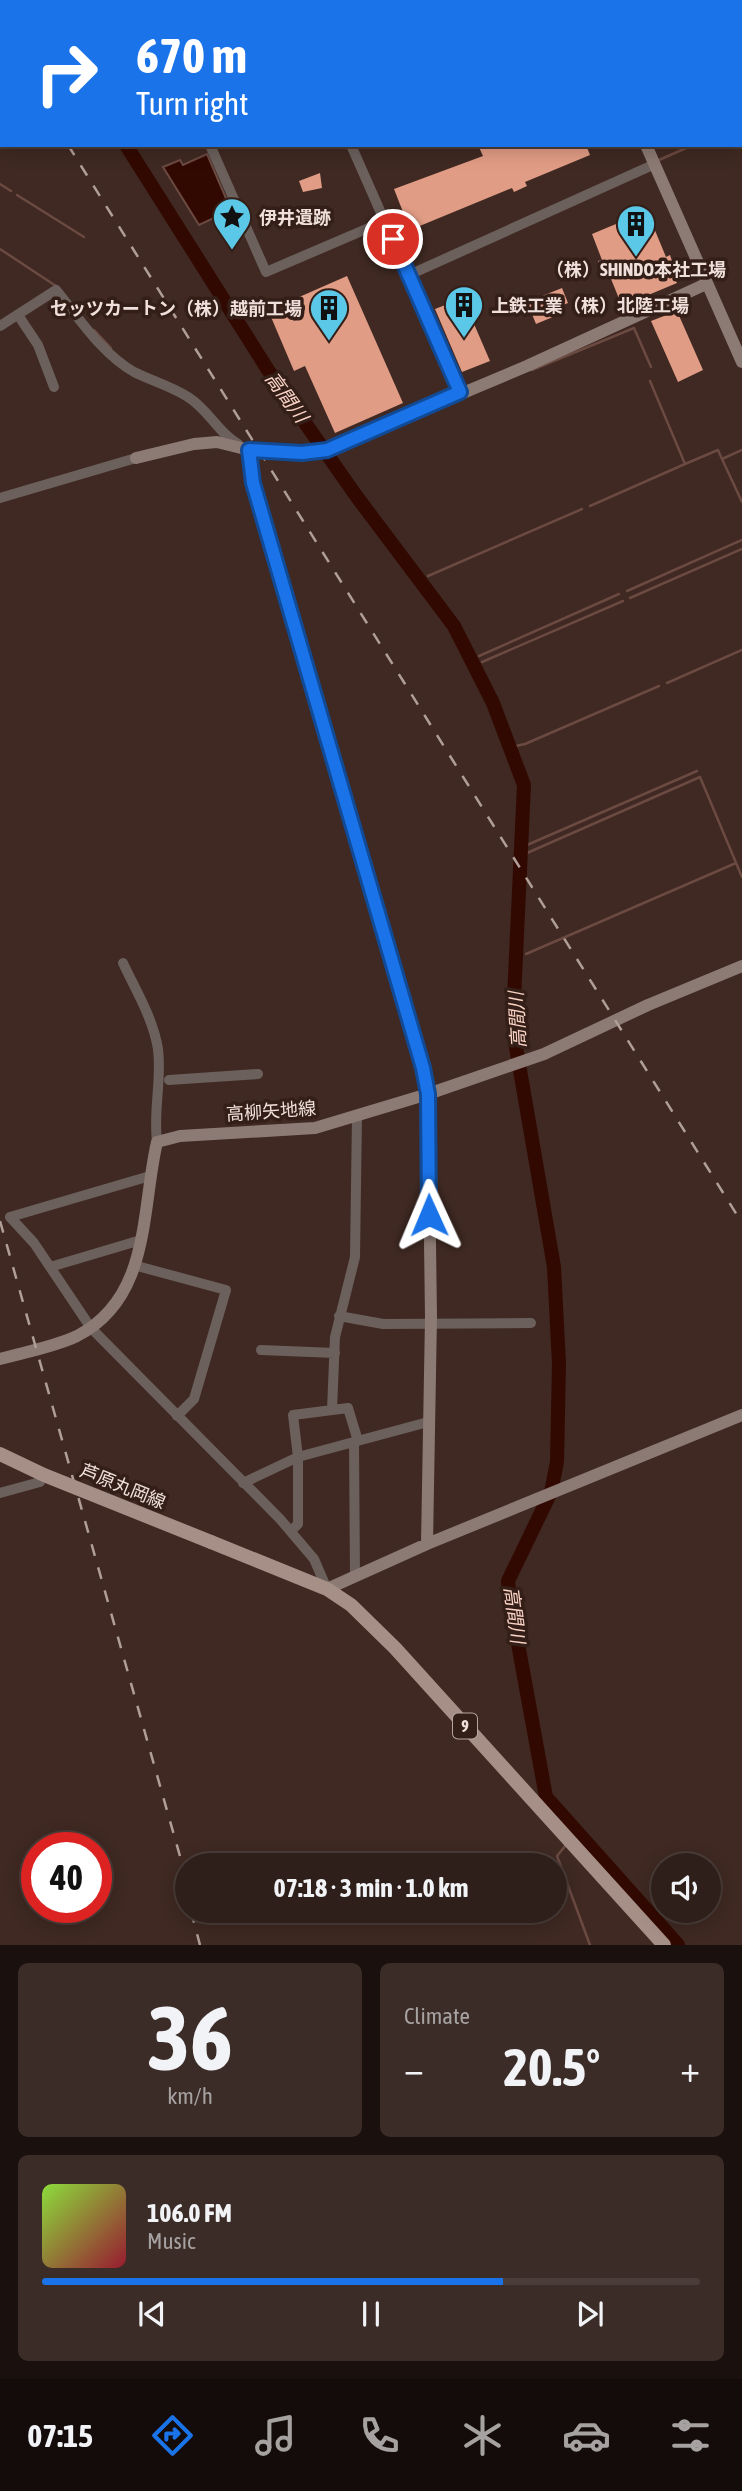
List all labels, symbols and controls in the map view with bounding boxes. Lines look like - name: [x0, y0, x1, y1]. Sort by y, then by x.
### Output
- text: 670 m: [136, 27, 247, 83]
- icon: right: [21, 28, 112, 119]
- text: Turn right: [136, 85, 249, 122]
- place icon: 伊井遺跡: [211, 196, 253, 251]
- building icon: （株）SHINDO本社工場: [615, 203, 657, 258]
- place label: 伊井遺跡: [259, 207, 331, 228]
- pin: [363, 209, 423, 269]
- icon: arrive: [374, 220, 412, 258]
- place label: （株）SHINDO本社工場: [546, 259, 726, 280]
- building icon: 上鉄工業（株）北陸工場: [443, 284, 485, 339]
- building icon: セッツカートン（株）越前工場: [308, 287, 350, 342]
- place label: 上鉄工業（株）北陸工場: [491, 295, 689, 316]
- place label: セッツカートン（株）越前工場: [50, 298, 302, 319]
- water label: 高間川: [261, 367, 314, 428]
- water label: 高間川: [504, 989, 529, 1049]
- street label: 高柳矢地線: [225, 1097, 317, 1125]
- position arrow: [392, 1178, 466, 1252]
- street label: 芦原丸岡線: [77, 1459, 169, 1513]
- water label: 高間川: [501, 1585, 530, 1647]
- road number: 9: [453, 1714, 477, 1738]
- speed limit sign: 40: [21, 1832, 112, 1923]
- map controls: [651, 1853, 721, 1923]
- button: sound: [651, 1853, 721, 1923]
- text: 07:18 · 3 min · 1.0 km: [274, 1873, 468, 1903]
- text: 36: [147, 1985, 233, 2089]
- text: Climate: [404, 2003, 470, 2029]
- text: 20.5°: [504, 2037, 600, 2097]
- text: −: [404, 2047, 424, 2090]
- text: +: [680, 2047, 700, 2090]
- text: km/h: [167, 2083, 213, 2109]
- text: 106.0 FM: [147, 2198, 232, 2228]
- text: Music: [147, 2228, 195, 2254]
- icon: previous: [133, 2295, 171, 2333]
- icon: pause: [352, 2295, 390, 2333]
- icon: next: [571, 2295, 609, 2333]
- icon: directions: [148, 2411, 197, 2460]
- icon: music: [251, 2411, 300, 2460]
- icon: phone: [355, 2411, 404, 2460]
- icon: climate: [458, 2411, 507, 2460]
- icon: car: [562, 2411, 611, 2460]
- icon: filters: [666, 2411, 715, 2460]
- text: 07:15: [27, 2417, 93, 2454]

